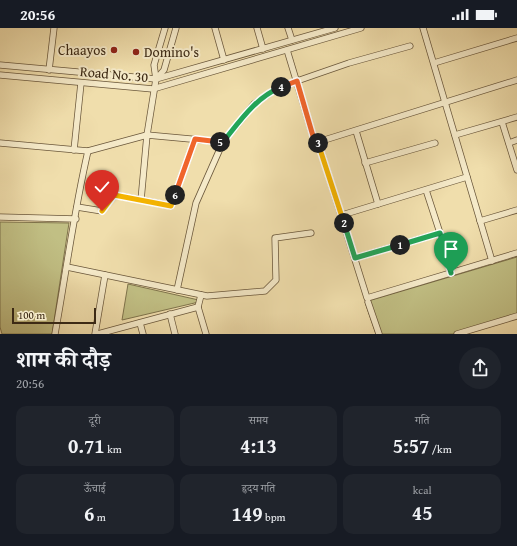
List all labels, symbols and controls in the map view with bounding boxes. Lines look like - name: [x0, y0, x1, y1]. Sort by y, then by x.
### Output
- text: 20:56: [20, 4, 55, 25]
- place label: Chaayos: [58, 40, 106, 60]
- place label: Domino's: [144, 42, 199, 62]
- marker: Chaayos: [109, 45, 119, 55]
- marker: Domino's: [131, 47, 141, 57]
- street label: Road No. 30: [79, 61, 149, 87]
- pin: 4: [271, 77, 291, 97]
- text: 4: [278, 79, 284, 95]
- pin: 5: [210, 132, 230, 152]
- pin: 3: [308, 133, 328, 153]
- text: 5: [217, 134, 223, 150]
- text: 3: [315, 135, 321, 151]
- pin: [85, 170, 119, 211]
- icon: check: [91, 176, 113, 198]
- pin: 6: [165, 185, 185, 205]
- text: 6: [172, 187, 178, 203]
- pin: 2: [334, 213, 354, 233]
- text: 2: [341, 215, 347, 231]
- pin: [434, 232, 468, 273]
- pin: 1: [390, 235, 410, 255]
- text: 1: [397, 237, 403, 253]
- icon: arrive: [440, 238, 462, 260]
- scale bar: [12, 306, 96, 325]
- text: 100 m: [18, 307, 45, 323]
- text: शाम की दौड़: [16, 343, 110, 375]
- button: share: [459, 347, 501, 389]
- text: 20:56: [16, 374, 44, 393]
- text: दूरी: [89, 412, 101, 428]
- text: समय: [249, 412, 268, 428]
- text: गति: [415, 412, 429, 428]
- text: 0.71: [68, 431, 105, 460]
- text: 4:13: [240, 431, 277, 460]
- text: 5:57: [393, 431, 429, 460]
- text: km: [105, 441, 122, 457]
- text: /km: [429, 441, 452, 457]
- text: ऊँचाई: [84, 480, 106, 496]
- text: हृदय गति: [242, 480, 275, 496]
- text: kcal: [413, 482, 432, 498]
- text: 45: [412, 498, 433, 527]
- text: 6: [84, 499, 94, 528]
- text: 149: [231, 499, 263, 528]
- text: m: [94, 509, 106, 525]
- text: bpm: [263, 509, 286, 525]

